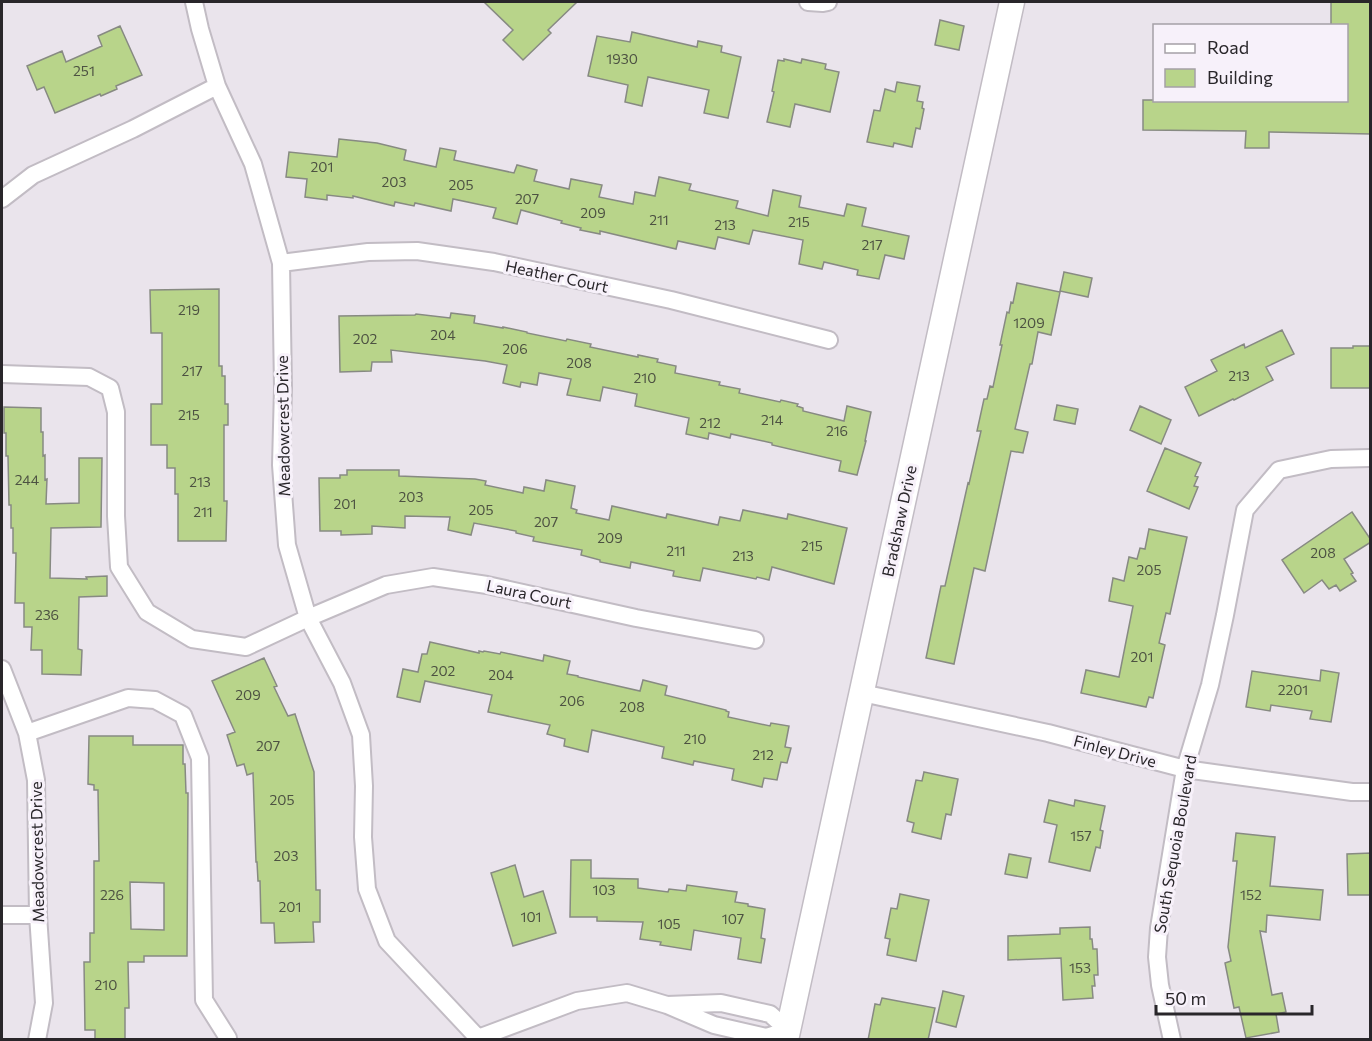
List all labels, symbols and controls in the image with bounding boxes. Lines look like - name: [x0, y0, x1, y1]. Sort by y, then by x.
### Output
- legend: [1153, 24, 1348, 102]
- text: Road: [1207, 36, 1249, 58]
- house number: 1930: [606, 50, 638, 67]
- house number: 251: [73, 62, 95, 79]
- text: Building: [1207, 66, 1273, 88]
- house number: 201: [311, 158, 333, 175]
- house number: 203: [382, 173, 406, 190]
- house number: 205: [449, 176, 473, 193]
- house number: 207: [515, 190, 539, 207]
- house number: 209: [580, 204, 606, 221]
- house number: 211: [649, 211, 669, 228]
- house number: 215: [788, 213, 810, 230]
- house number: 213: [714, 216, 736, 233]
- house number: 217: [861, 236, 883, 253]
- street label: Heather Court: [504, 255, 611, 296]
- house number: 219: [178, 301, 200, 318]
- house number: 1209: [1013, 314, 1045, 331]
- house number: 204: [430, 326, 456, 343]
- house number: 202: [353, 330, 378, 347]
- house number: 206: [502, 340, 528, 357]
- house number: 208: [566, 354, 592, 371]
- street label: Meadowcrest Drive: [272, 355, 293, 497]
- house number: 217: [181, 362, 203, 379]
- house number: 213: [1228, 367, 1250, 384]
- house number: 210: [634, 369, 656, 386]
- house number: 215: [178, 406, 200, 423]
- house number: 214: [761, 411, 784, 428]
- house number: 212: [699, 414, 721, 431]
- house number: 216: [826, 422, 848, 439]
- street label: Bradshaw Drive: [877, 463, 920, 578]
- house number: 244: [15, 471, 40, 488]
- house number: 213: [189, 473, 211, 490]
- house number: 203: [399, 488, 423, 505]
- house number: 201: [334, 495, 356, 512]
- house number: 205: [469, 501, 493, 518]
- house number: 211: [193, 503, 213, 520]
- house number: 207: [534, 513, 558, 530]
- house number: 209: [597, 529, 623, 546]
- house number: 215: [801, 537, 823, 554]
- house number: 211: [666, 542, 686, 559]
- house number: 208: [1310, 544, 1336, 561]
- house number: 213: [732, 547, 754, 564]
- house number: 205: [1137, 561, 1161, 578]
- street label: Laura Court: [485, 575, 574, 612]
- house number: 236: [35, 606, 59, 623]
- house number: 201: [1131, 648, 1153, 665]
- house number: 202: [431, 662, 456, 679]
- house number: 204: [488, 666, 514, 683]
- house number: 2201: [1278, 681, 1308, 698]
- house number: 209: [235, 686, 261, 703]
- house number: 206: [559, 692, 585, 709]
- house number: 208: [619, 698, 645, 715]
- house number: 210: [684, 730, 706, 747]
- street label: Finley Drive: [1072, 730, 1159, 771]
- house number: 207: [256, 737, 280, 754]
- house number: 212: [752, 746, 774, 763]
- street label: South Sequoia Boulevard: [1149, 753, 1200, 935]
- street label: Meadowcrest Drive: [26, 781, 47, 923]
- house number: 205: [270, 791, 294, 808]
- house number: 157: [1070, 827, 1092, 844]
- house number: 203: [274, 847, 298, 864]
- house number: 103: [592, 881, 616, 898]
- house number: 226: [100, 886, 124, 903]
- house number: 152: [1240, 886, 1262, 903]
- house number: 201: [279, 898, 301, 915]
- house number: 101: [520, 908, 542, 925]
- house number: 107: [722, 910, 744, 927]
- house number: 105: [657, 915, 681, 932]
- house number: 153: [1069, 959, 1091, 976]
- house number: 210: [95, 976, 117, 993]
- scale bar: [1156, 978, 1312, 1016]
- text: 50 m: [1165, 987, 1206, 1009]

